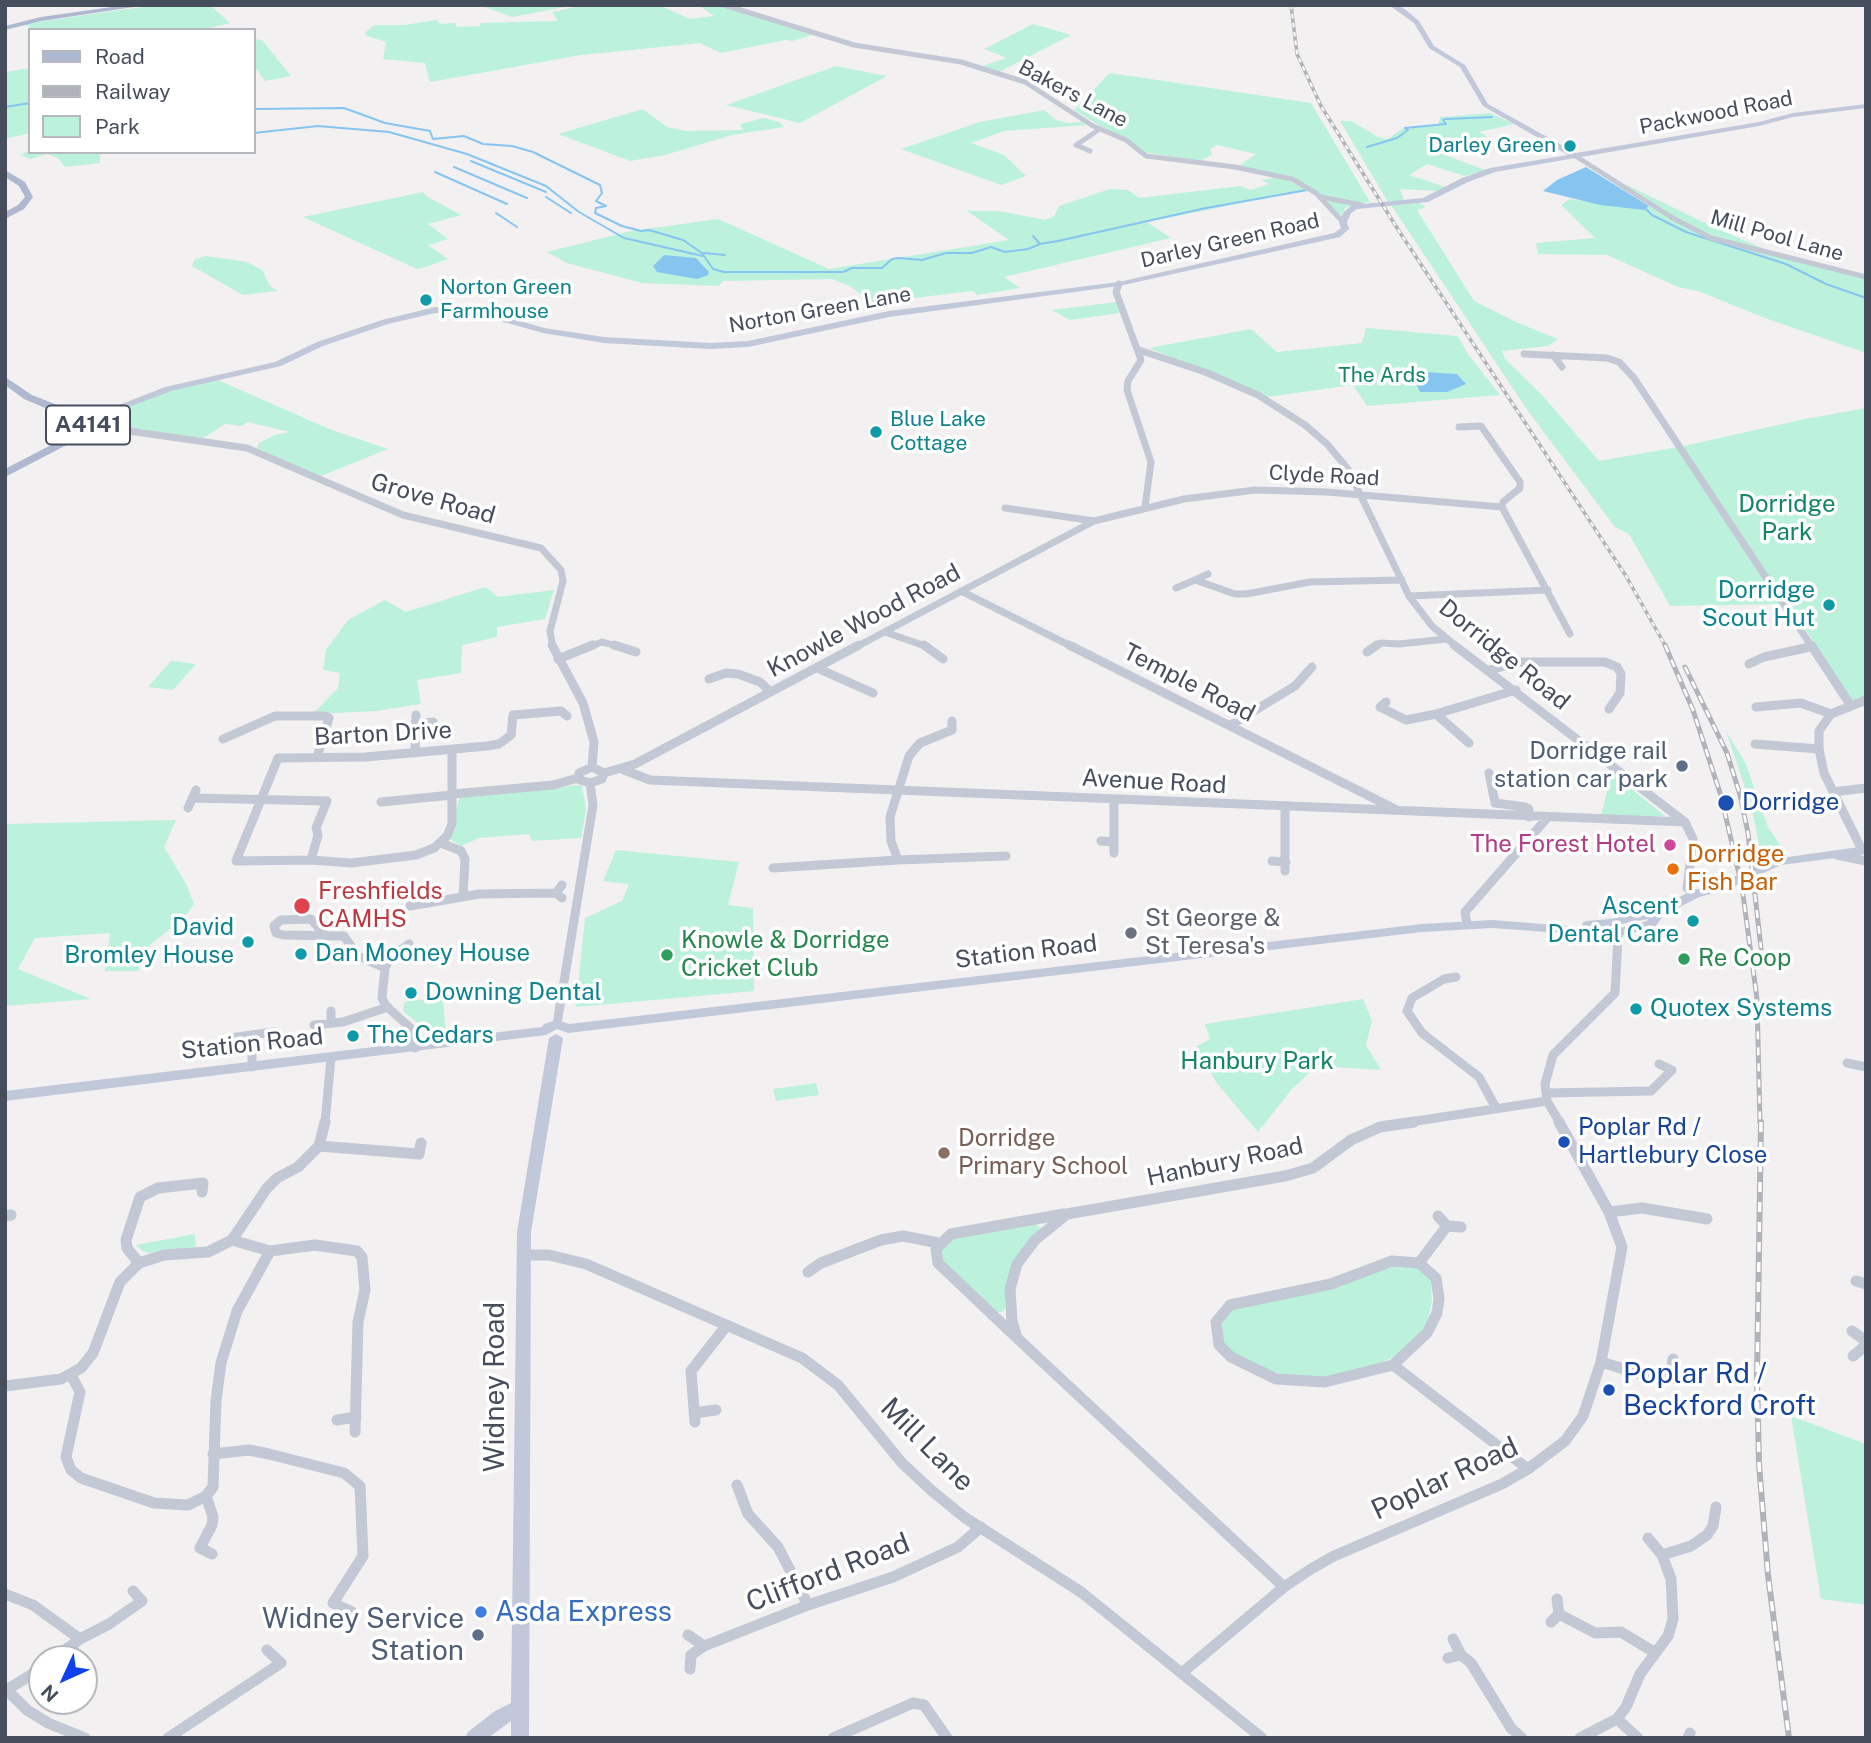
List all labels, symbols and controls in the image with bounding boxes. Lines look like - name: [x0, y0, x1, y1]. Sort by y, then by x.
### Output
- legend: [28, 28, 256, 154]
- text: Road: [95, 44, 145, 69]
- street label: Bakers Lane: [1014, 55, 1132, 133]
- text: Railway: [95, 79, 171, 104]
- street label: Packwood Road: [1637, 86, 1795, 140]
- text: Park: [95, 114, 140, 139]
- place label: Darley Green: [1428, 133, 1556, 159]
- marker: Darley Green: [1562, 138, 1578, 154]
- street label: Mill Pool Lane: [1708, 205, 1846, 267]
- street label: Darley Green Road: [1138, 208, 1322, 274]
- place label: Norton Green Farmhouse: [440, 275, 572, 325]
- street label: Norton Green Lane: [727, 282, 913, 338]
- marker: Norton Green Farmhouse: [418, 292, 434, 308]
- park label: The Ards: [1338, 363, 1426, 389]
- road number: A4141: [46, 406, 130, 444]
- place label: Blue Lake Cottage: [890, 407, 986, 457]
- marker: Blue Lake Cottage: [868, 424, 884, 440]
- street label: Clyde Road: [1268, 461, 1380, 491]
- street label: Grove Road: [367, 467, 499, 531]
- park label: Dorridge Park: [1738, 491, 1836, 547]
- street label: Knowle Wood Road: [763, 558, 965, 684]
- place label: Dorridge Scout Hut: [1702, 577, 1815, 633]
- street label: Dorridge Road: [1433, 593, 1575, 717]
- marker: Dorridge Scout Hut: [1821, 597, 1837, 613]
- street label: Temple Road: [1118, 637, 1260, 729]
- street label: Barton Drive: [313, 716, 453, 752]
- place label: Dorridge rail station car park: [1494, 738, 1668, 794]
- marker: Dorridge rail station car park: [1674, 758, 1690, 774]
- street label: Avenue Road: [1081, 764, 1227, 800]
- place label: Dorridge: [1742, 789, 1839, 817]
- marker: Dorridge: [1716, 793, 1736, 813]
- place label: The Forest Hotel: [1470, 831, 1656, 859]
- marker: The Forest Hotel: [1662, 837, 1678, 853]
- place label: Dorridge Fish Bar: [1687, 841, 1784, 897]
- marker: Dorridge Fish Bar: [1665, 861, 1681, 877]
- place label: Freshfields CAMHS: [318, 878, 443, 934]
- place label: Ascent Dental Care: [1547, 893, 1679, 949]
- marker: Freshfields CAMHS: [292, 896, 312, 916]
- place label: St George & St Teresa's: [1145, 905, 1280, 961]
- marker: Ascent Dental Care: [1685, 913, 1701, 929]
- place label: David Bromley House: [64, 914, 234, 970]
- marker: St George & St Teresa's: [1123, 925, 1139, 941]
- place label: Knowle & Dorridge Cricket Club: [681, 927, 890, 983]
- street label: Station Road: [953, 929, 1099, 975]
- marker: David Bromley House: [240, 934, 256, 950]
- place label: Dan Mooney House: [315, 940, 530, 968]
- place label: Re Coop: [1698, 945, 1791, 973]
- marker: Dan Mooney House: [293, 946, 309, 962]
- marker: Knowle & Dorridge Cricket Club: [659, 947, 675, 963]
- marker: Re Coop: [1676, 951, 1692, 967]
- place label: Downing Dental: [425, 979, 602, 1007]
- marker: Downing Dental: [403, 985, 419, 1001]
- place label: Quotex Systems: [1650, 995, 1832, 1023]
- marker: Quotex Systems: [1628, 1001, 1644, 1017]
- street label: Station Road: [179, 1022, 325, 1066]
- place label: The Cedars: [367, 1022, 494, 1050]
- marker: The Cedars: [345, 1028, 361, 1044]
- park label: Hanbury Park: [1180, 1048, 1334, 1076]
- place label: Poplar Rd / Hartlebury Close: [1578, 1114, 1767, 1170]
- place label: Dorridge Primary School: [958, 1125, 1128, 1181]
- street label: Hanbury Road: [1144, 1131, 1306, 1193]
- marker: Poplar Rd / Hartlebury Close: [1556, 1134, 1572, 1150]
- marker: Dorridge Primary School: [936, 1145, 952, 1161]
- street label: Widney Road: [478, 1302, 512, 1472]
- place label: Poplar Rd / Beckford Croft: [1623, 1357, 1816, 1423]
- marker: Poplar Rd / Beckford Croft: [1601, 1382, 1617, 1398]
- street label: Mill Lane: [873, 1391, 981, 1499]
- street label: Poplar Road: [1366, 1430, 1524, 1528]
- street label: Clifford Road: [742, 1526, 914, 1620]
- place label: Asda Express: [495, 1595, 672, 1629]
- place label: Widney Service Station: [262, 1602, 464, 1668]
- marker: Asda Express: [473, 1604, 489, 1620]
- marker: Widney Service Station: [470, 1627, 486, 1643]
- north arrow: [28, 1645, 98, 1715]
- text: N: [37, 1680, 63, 1706]

